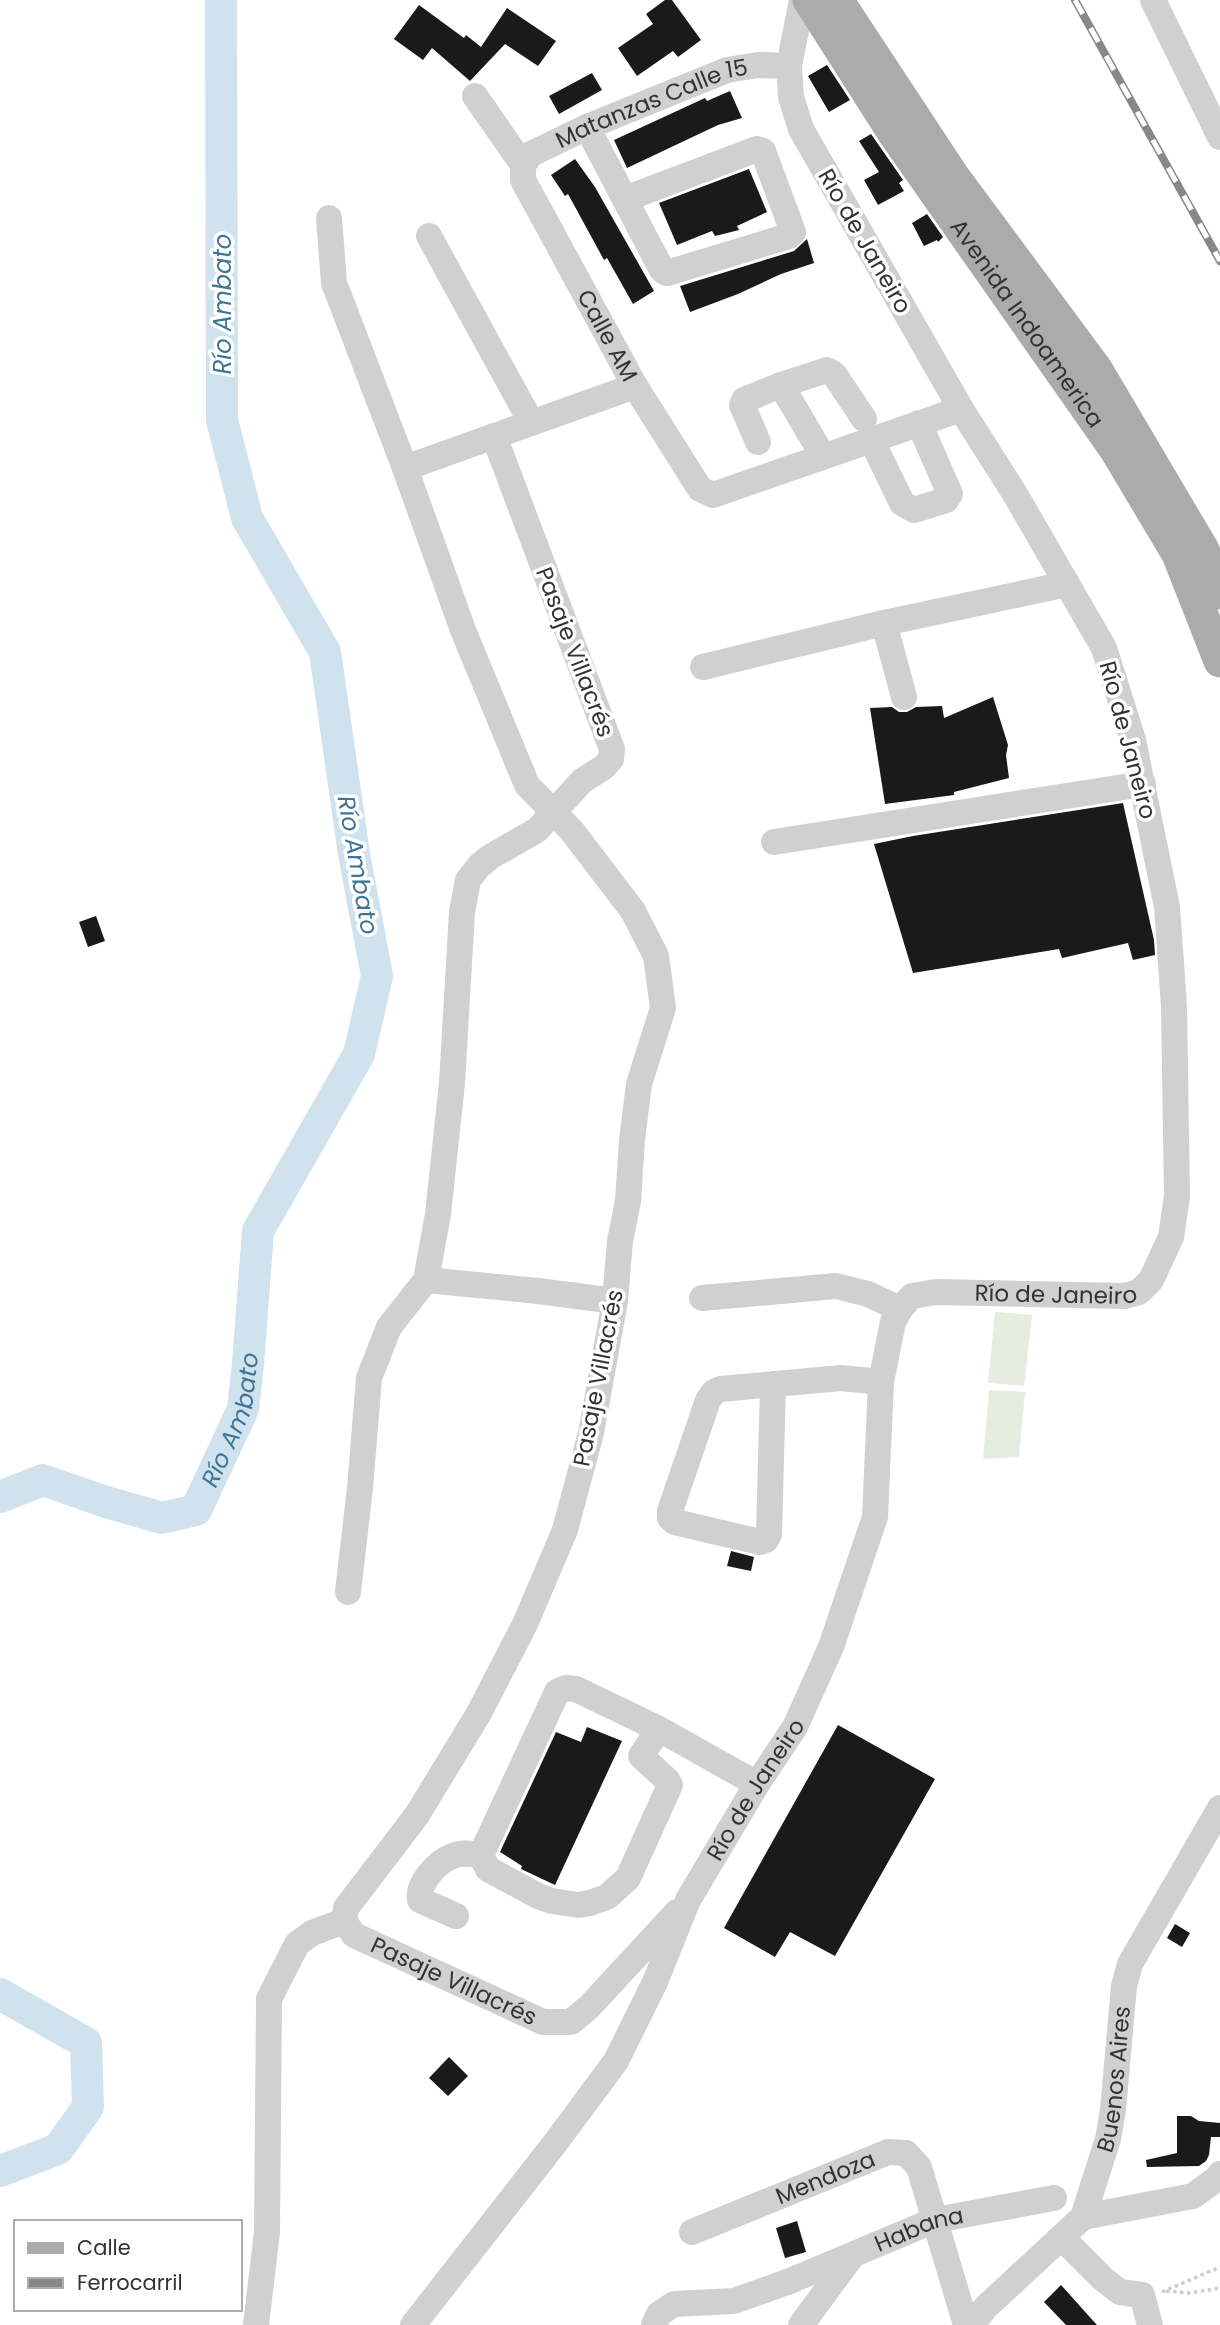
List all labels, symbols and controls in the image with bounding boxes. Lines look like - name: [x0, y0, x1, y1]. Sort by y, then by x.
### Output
- street label: Matanzas Calle 15: [550, 51, 750, 156]
- street label: Río de Janeiro: [811, 163, 919, 319]
- street label: Avenida Indoamerica: [943, 212, 1111, 434]
- water label: Río Ambato: [206, 234, 239, 374]
- street label: Calle AM: [570, 284, 646, 387]
- street label: Pasaje Villacrés: [528, 563, 622, 741]
- street label: Río de Janeiro: [1092, 658, 1164, 822]
- water label: Río Ambato: [330, 793, 386, 937]
- street label: Río de Janeiro: [974, 1277, 1141, 1312]
- street label: Pasaje Villacrés: [565, 1287, 631, 1469]
- water label: Río Ambato: [193, 1351, 265, 1492]
- street label: Río de Janeiro: [699, 1712, 812, 1867]
- street label: Pasaje Villacrés: [366, 1929, 542, 2033]
- street label: Buenos Aires: [1089, 2005, 1138, 2156]
- street label: Mendoza: [771, 2143, 880, 2212]
- street label: Habana: [869, 2199, 966, 2260]
- legend: [14, 2220, 242, 2311]
- text: Calle: [77, 2233, 131, 2262]
- text: Ferrocarril: [77, 2268, 183, 2297]

